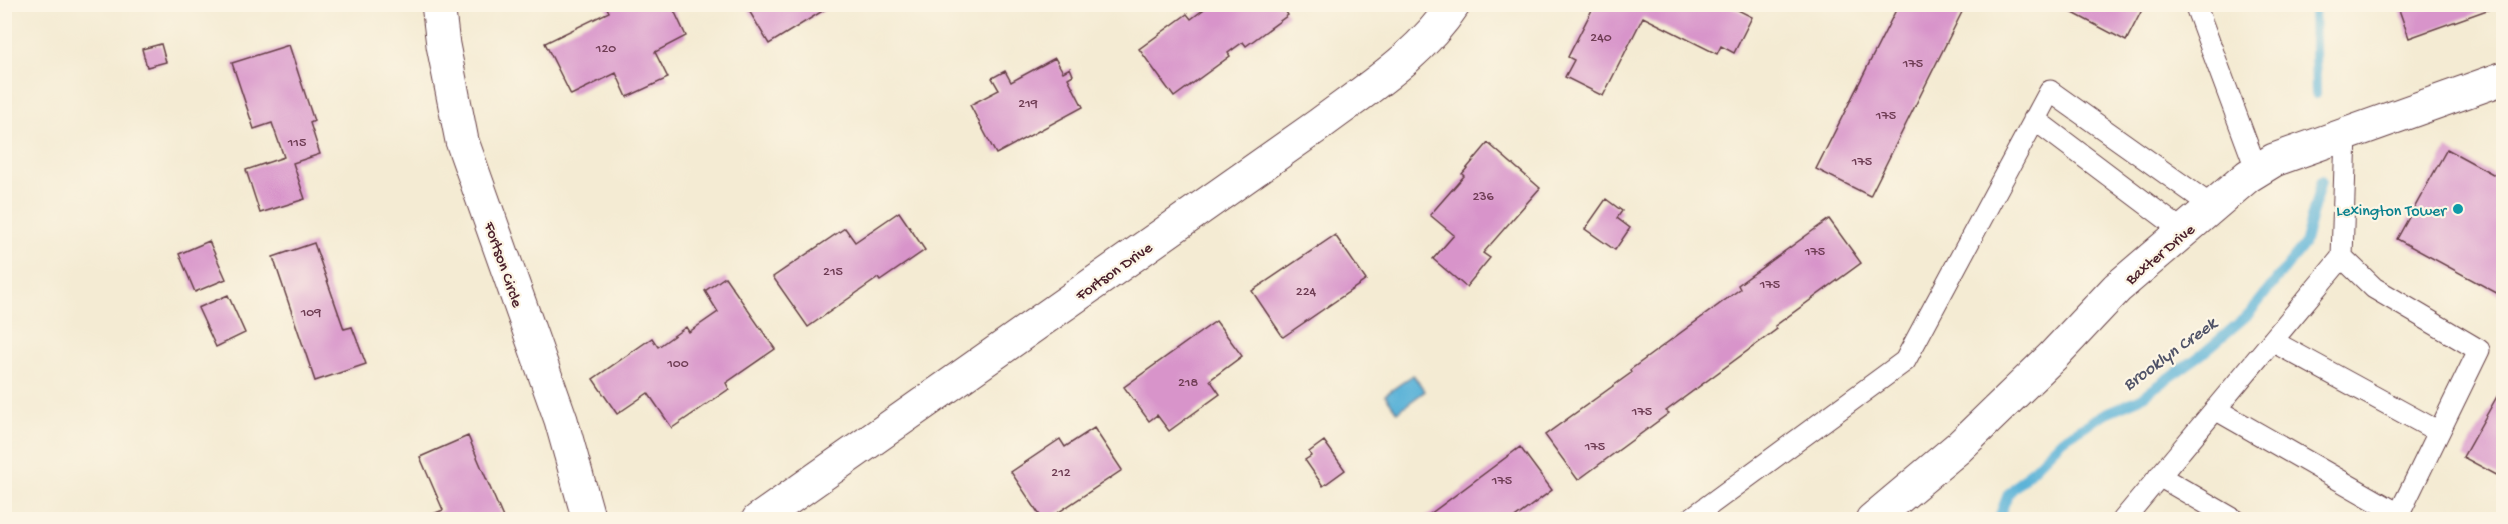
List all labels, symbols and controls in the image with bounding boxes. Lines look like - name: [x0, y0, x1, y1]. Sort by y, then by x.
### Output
- house number: 240: [1590, 30, 1612, 47]
- house number: 120: [595, 41, 616, 58]
- house number: 175: [1902, 56, 1923, 73]
- house number: 219: [1018, 96, 1038, 113]
- house number: 175: [1875, 108, 1896, 125]
- house number: 115: [287, 135, 306, 152]
- house number: 175: [1851, 154, 1872, 171]
- house number: 236: [1472, 189, 1495, 206]
- marker: Lexington Tower: [2451, 202, 2465, 216]
- place label: Lexington Tower: [2336, 203, 2447, 222]
- street label: Fortson Circle: [478, 219, 525, 311]
- street label: Baxter Drive: [2122, 221, 2200, 291]
- street label: Fortson Drive: [1072, 239, 1158, 307]
- house number: 175: [1804, 244, 1825, 261]
- house number: 215: [823, 264, 843, 281]
- house number: 175: [1759, 277, 1780, 294]
- house number: 224: [1296, 284, 1317, 301]
- house number: 109: [300, 305, 321, 322]
- water label: Brooklyn Creek: [2120, 313, 2223, 396]
- house number: 100: [666, 356, 689, 373]
- house number: 218: [1178, 375, 1198, 392]
- house number: 175: [1631, 404, 1652, 421]
- house number: 175: [1584, 439, 1605, 456]
- house number: 212: [1051, 465, 1071, 482]
- house number: 175: [1491, 473, 1512, 490]

